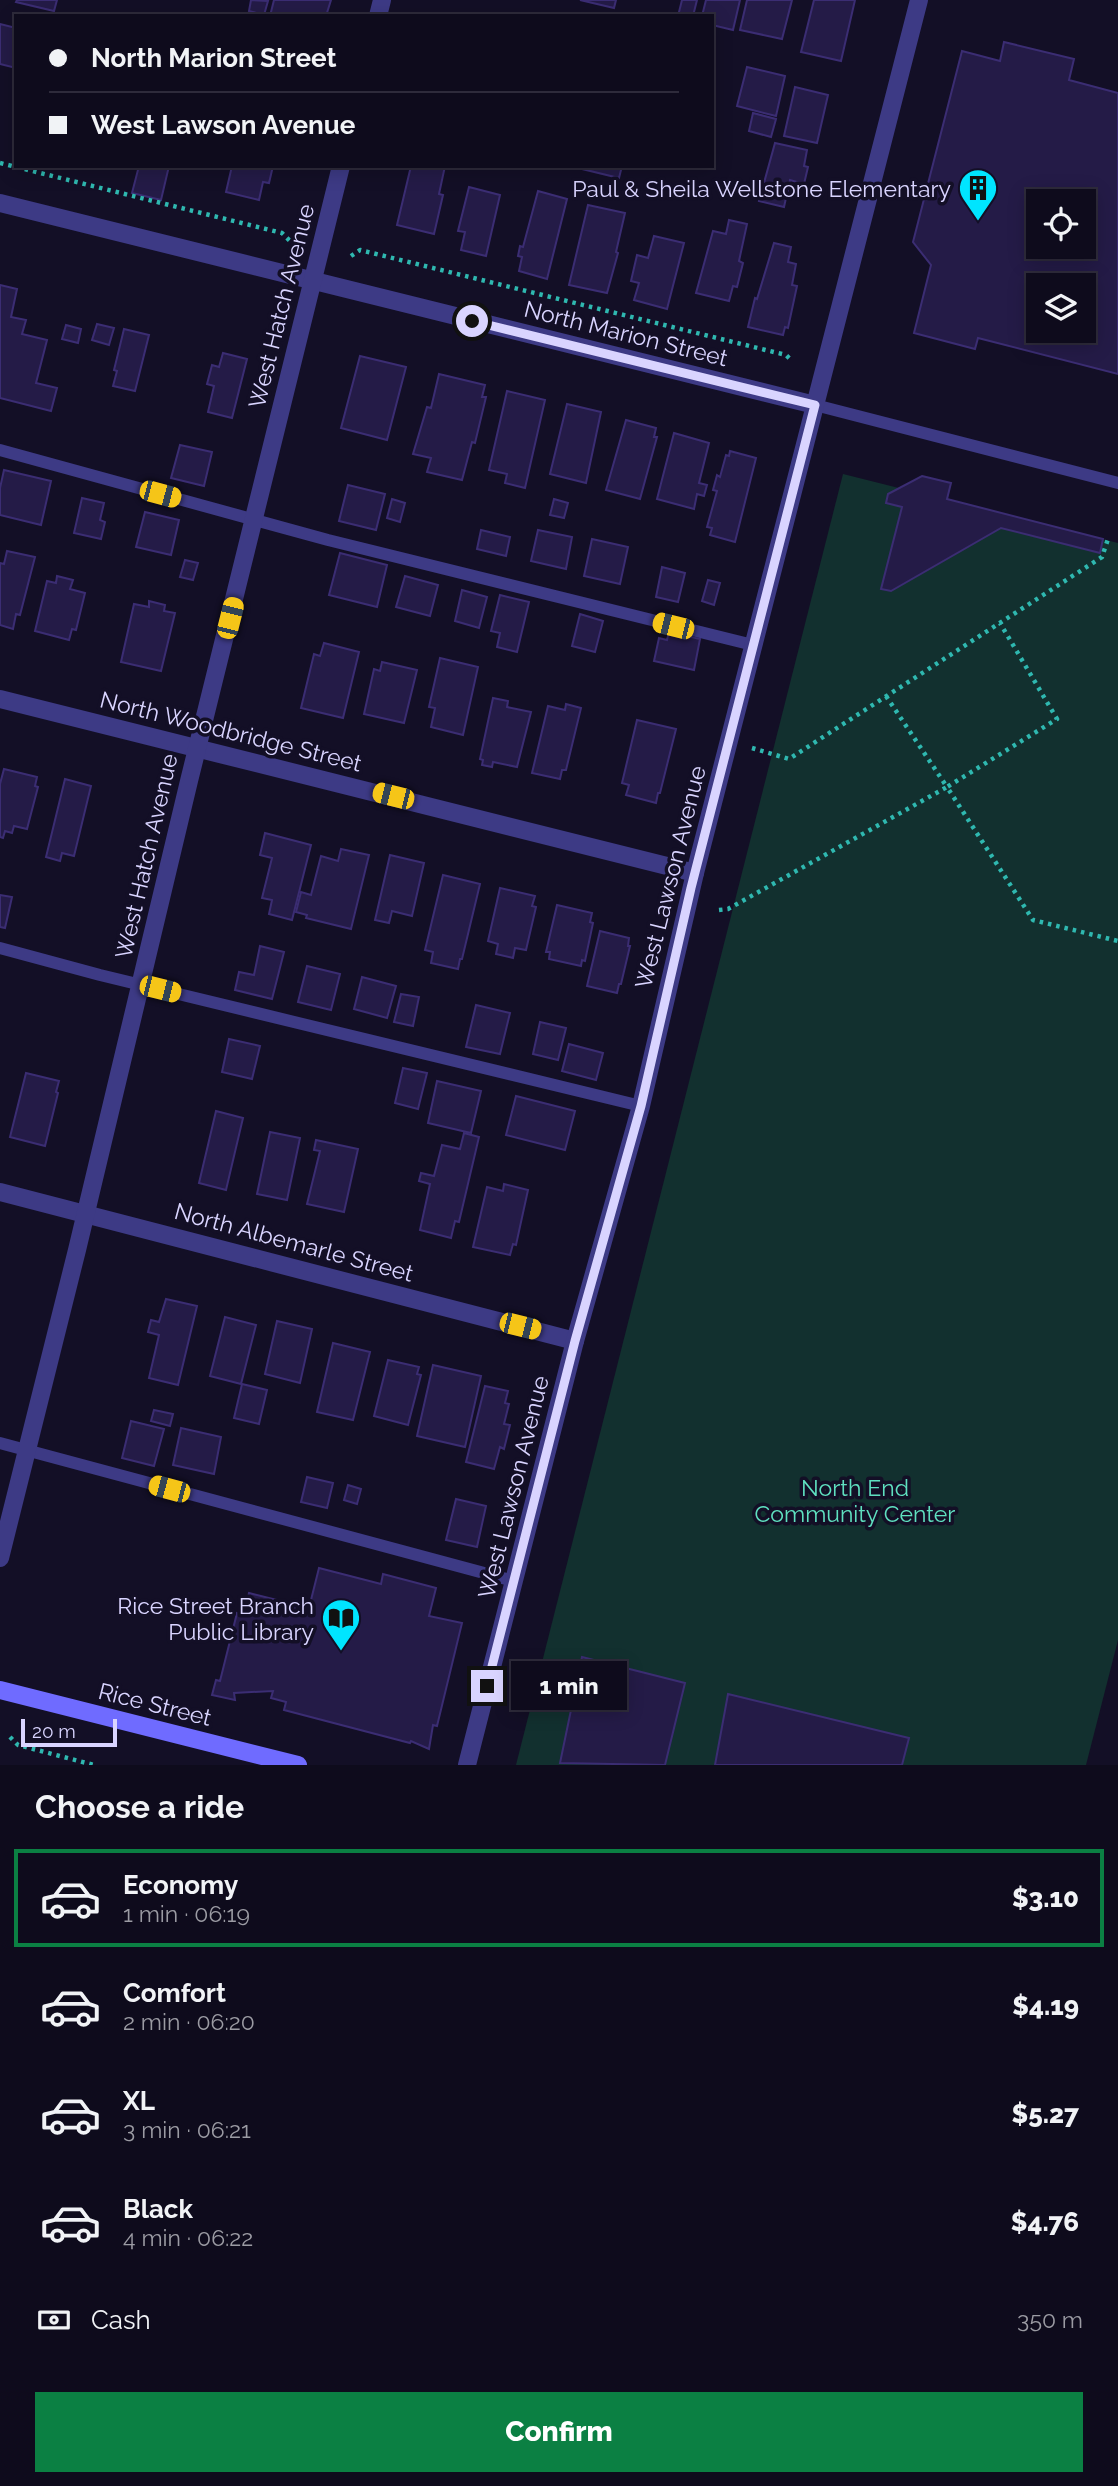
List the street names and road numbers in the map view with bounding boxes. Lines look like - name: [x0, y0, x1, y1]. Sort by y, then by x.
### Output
- street label: West Hatch Avenue: [243, 201, 319, 411]
- street label: North Marion Street: [521, 295, 731, 371]
- street label: North Woodbridge Street: [97, 685, 365, 777]
- street label: West Hatch Avenue: [109, 751, 183, 961]
- street label: West Lawson Avenue: [629, 763, 711, 991]
- street label: North Albemarle Street: [172, 1197, 417, 1287]
- street label: West Lawson Avenue: [472, 1373, 554, 1601]
- street label: Rice Street: [96, 1677, 215, 1731]

